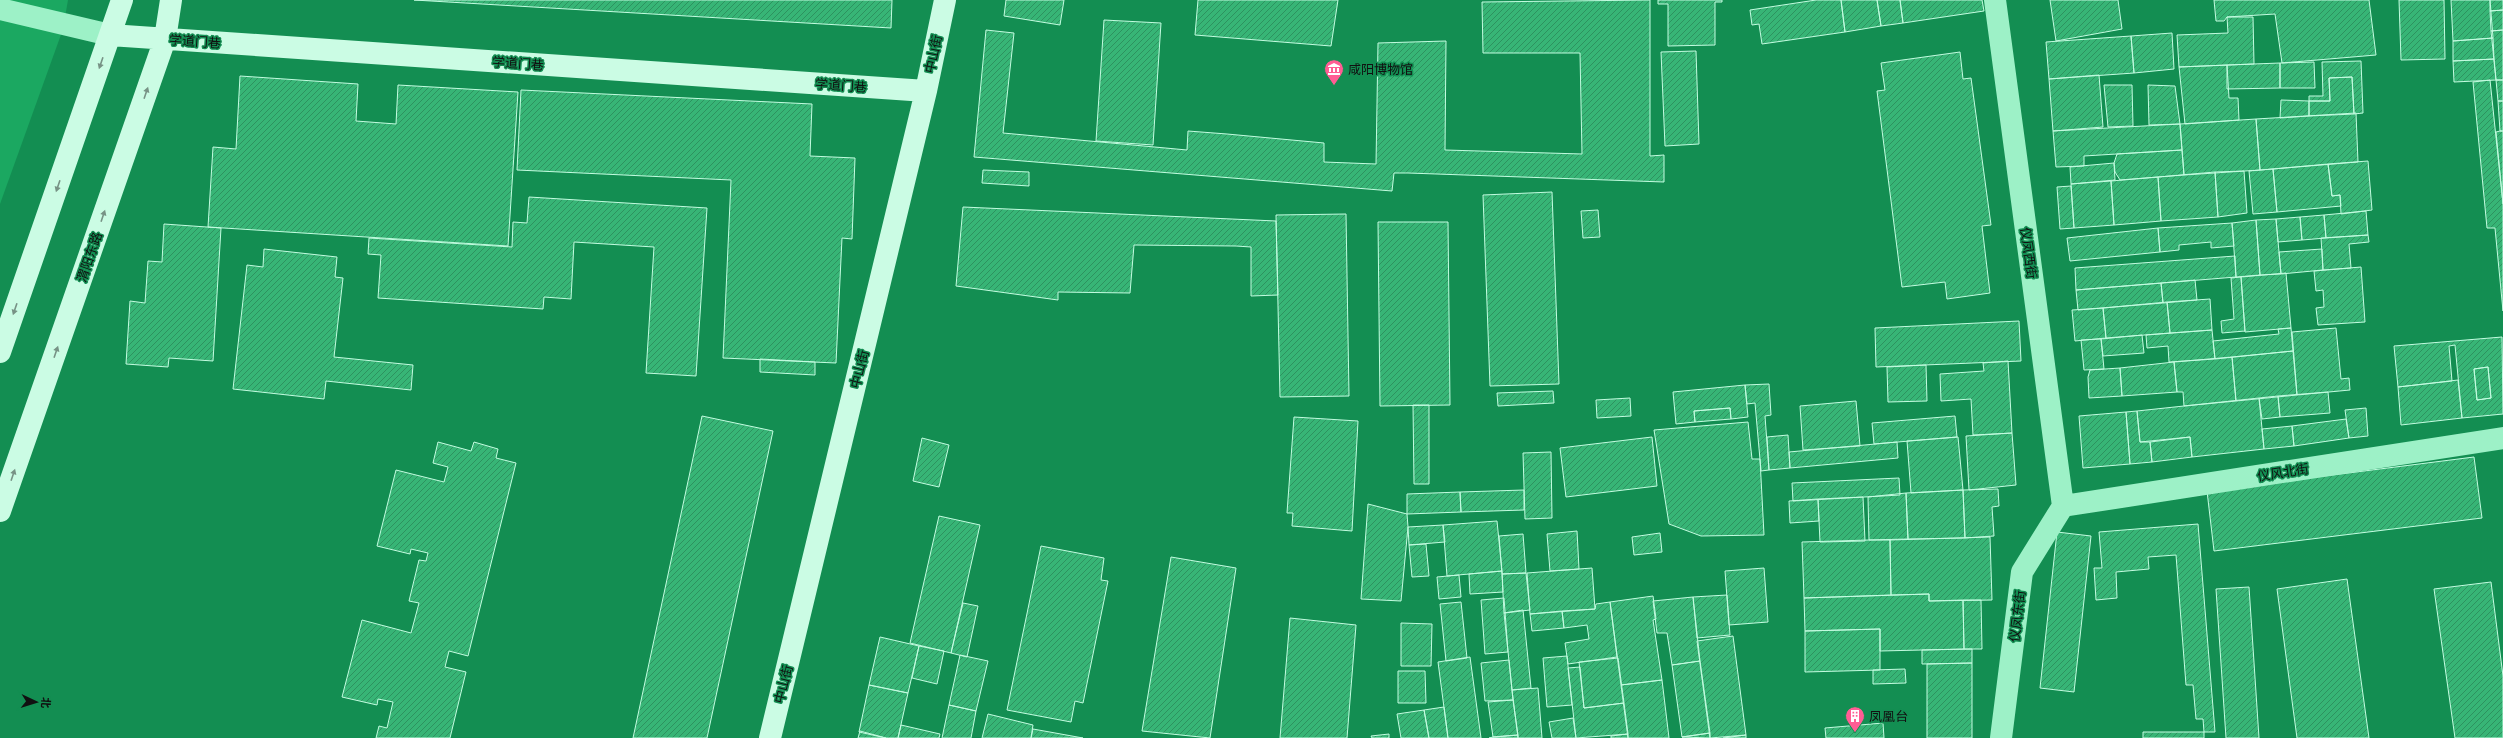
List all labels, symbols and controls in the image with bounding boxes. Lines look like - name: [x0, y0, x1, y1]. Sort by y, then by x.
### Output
- street label: 学道门巷: [168, 31, 222, 51]
- street label: 中山街: [921, 33, 945, 75]
- street label: 学道门巷: [491, 53, 545, 73]
- one-way arrow: [97, 58, 103, 70]
- museum icon: 咸阳博物馆: [1323, 58, 1345, 86]
- place label: 咸阳博物馆: [1348, 61, 1413, 77]
- street label: 学道门巷: [814, 75, 868, 95]
- one-way arrow: [143, 87, 149, 99]
- one-way arrow: [54, 181, 60, 193]
- one-way arrow: [101, 210, 107, 222]
- street label: 仪凤西街: [2017, 226, 2041, 280]
- street label: 渭阳东路: [73, 230, 105, 284]
- one-way arrow: [12, 303, 18, 315]
- one-way arrow: [53, 346, 59, 358]
- street label: 中山街: [847, 348, 871, 390]
- street label: 仪风北街: [2256, 460, 2310, 484]
- one-way arrow: [10, 468, 16, 480]
- street label: 仪凤东街: [2006, 589, 2028, 643]
- street label: 中山街: [771, 663, 795, 705]
- north arrow: [16, 682, 56, 722]
- text: 北: [40, 697, 53, 709]
- building icon: 凤凰台: [1844, 705, 1866, 733]
- place label: 凤凰台: [1869, 708, 1908, 724]

